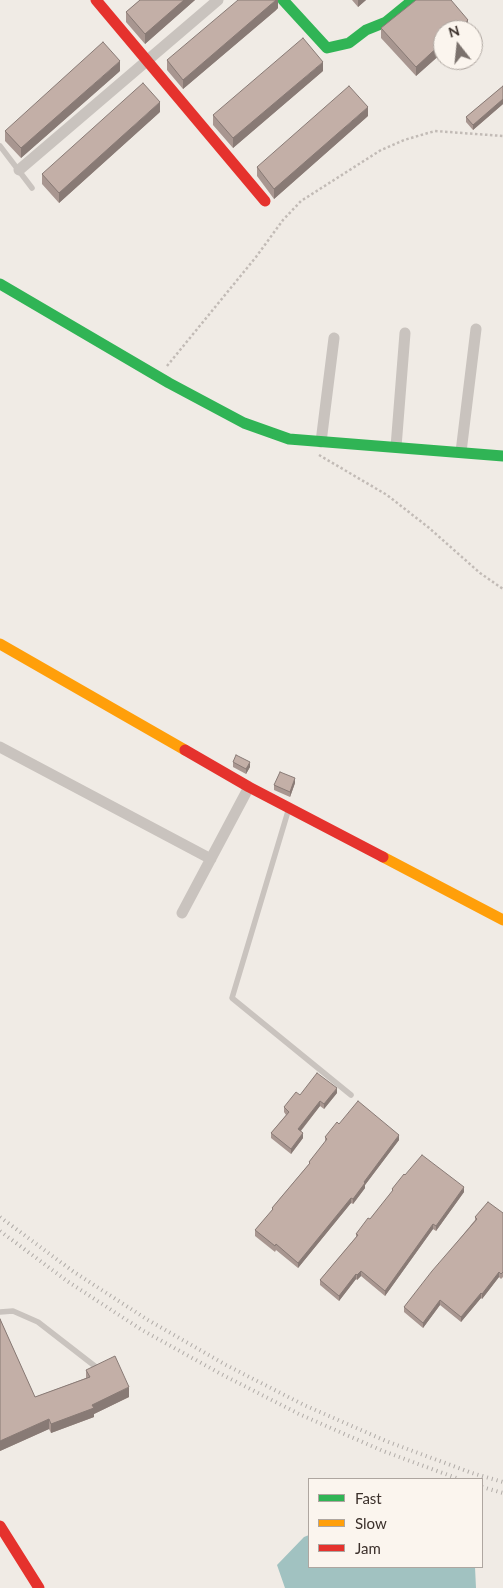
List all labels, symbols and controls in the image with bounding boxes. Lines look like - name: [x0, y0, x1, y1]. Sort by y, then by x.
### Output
- north arrow: [433, 20, 483, 70]
- text: N: [446, 21, 462, 41]
- legend: [308, 1478, 483, 1568]
- text: Fast: [355, 1489, 382, 1507]
- text: Slow: [355, 1514, 387, 1532]
- text: Jam: [355, 1539, 381, 1557]

